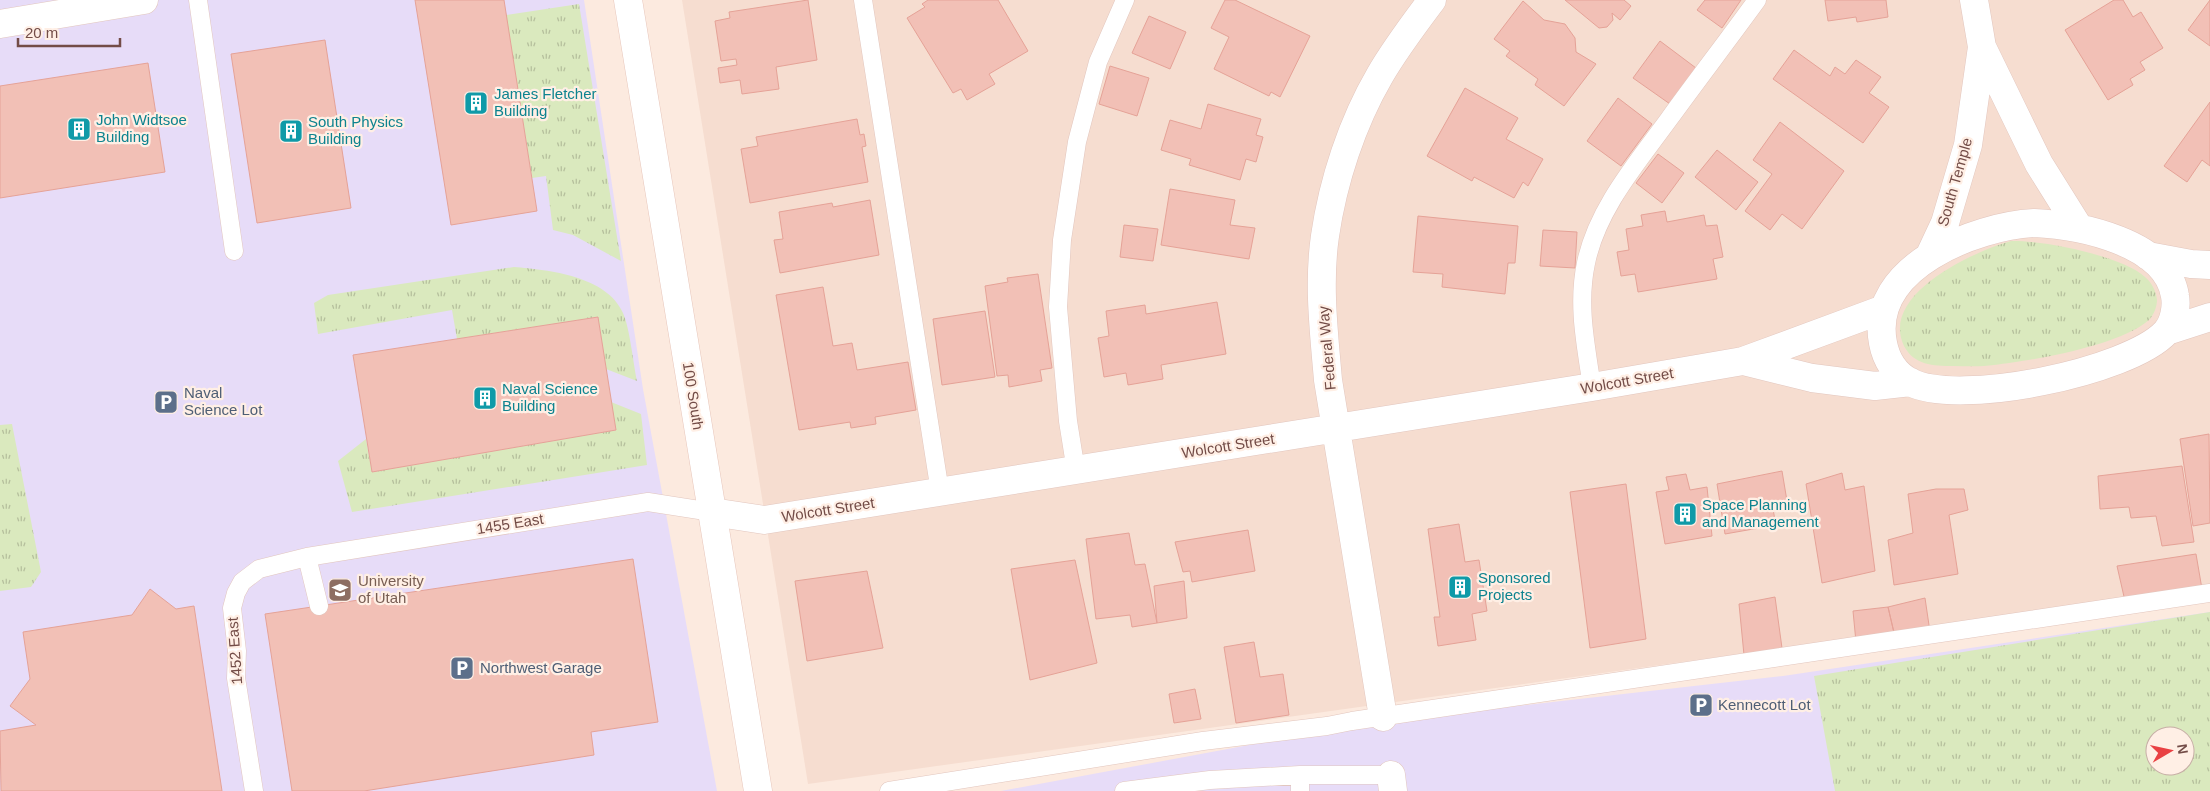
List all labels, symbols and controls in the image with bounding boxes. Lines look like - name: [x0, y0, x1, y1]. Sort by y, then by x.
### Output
- scale bar: [18, 15, 120, 47]
- text: 20 m: [25, 24, 58, 41]
- place label: James Fletcher Building: [494, 85, 597, 119]
- building icon: James Fletcher Building: [463, 90, 489, 116]
- place label: John Widtsoe Building: [96, 111, 187, 145]
- place label: South Physics Building: [308, 113, 403, 147]
- building icon: John Widtsoe Building: [66, 116, 92, 142]
- building icon: South Physics Building: [278, 118, 304, 144]
- street label: South Temple: [1934, 136, 1975, 228]
- street label: Federal Way: [1314, 305, 1339, 391]
- street label: 100 South: [680, 361, 707, 431]
- street label: Wolcott Street: [1579, 364, 1675, 397]
- place label: Naval Science Building: [502, 380, 598, 414]
- place label: Naval Science Lot: [184, 384, 263, 418]
- building icon: Naval Science Building: [472, 385, 498, 411]
- parking icon: Naval Science Lot: [153, 389, 179, 415]
- street label: Wolcott Street: [1180, 430, 1276, 461]
- street label: Wolcott Street: [780, 494, 876, 525]
- place label: Space Planning and Management: [1702, 496, 1820, 530]
- building icon: Space Planning and Management: [1672, 501, 1698, 527]
- street label: 1455 East: [475, 510, 545, 537]
- place label: Sponsored Projects: [1478, 569, 1551, 603]
- place label: University of Utah: [358, 572, 424, 606]
- building icon: Sponsored Projects: [1447, 574, 1473, 600]
- school or university icon: University of Utah: [327, 577, 353, 603]
- street label: 1452 East: [224, 616, 245, 685]
- parking icon: Northwest Garage: [449, 655, 475, 681]
- place label: Northwest Garage: [480, 659, 602, 676]
- parking icon: Kennecott Lot: [1688, 692, 1714, 718]
- place label: Kennecott Lot: [1718, 696, 1811, 713]
- north arrow: [2145, 726, 2195, 776]
- text: N: [2174, 743, 2192, 755]

